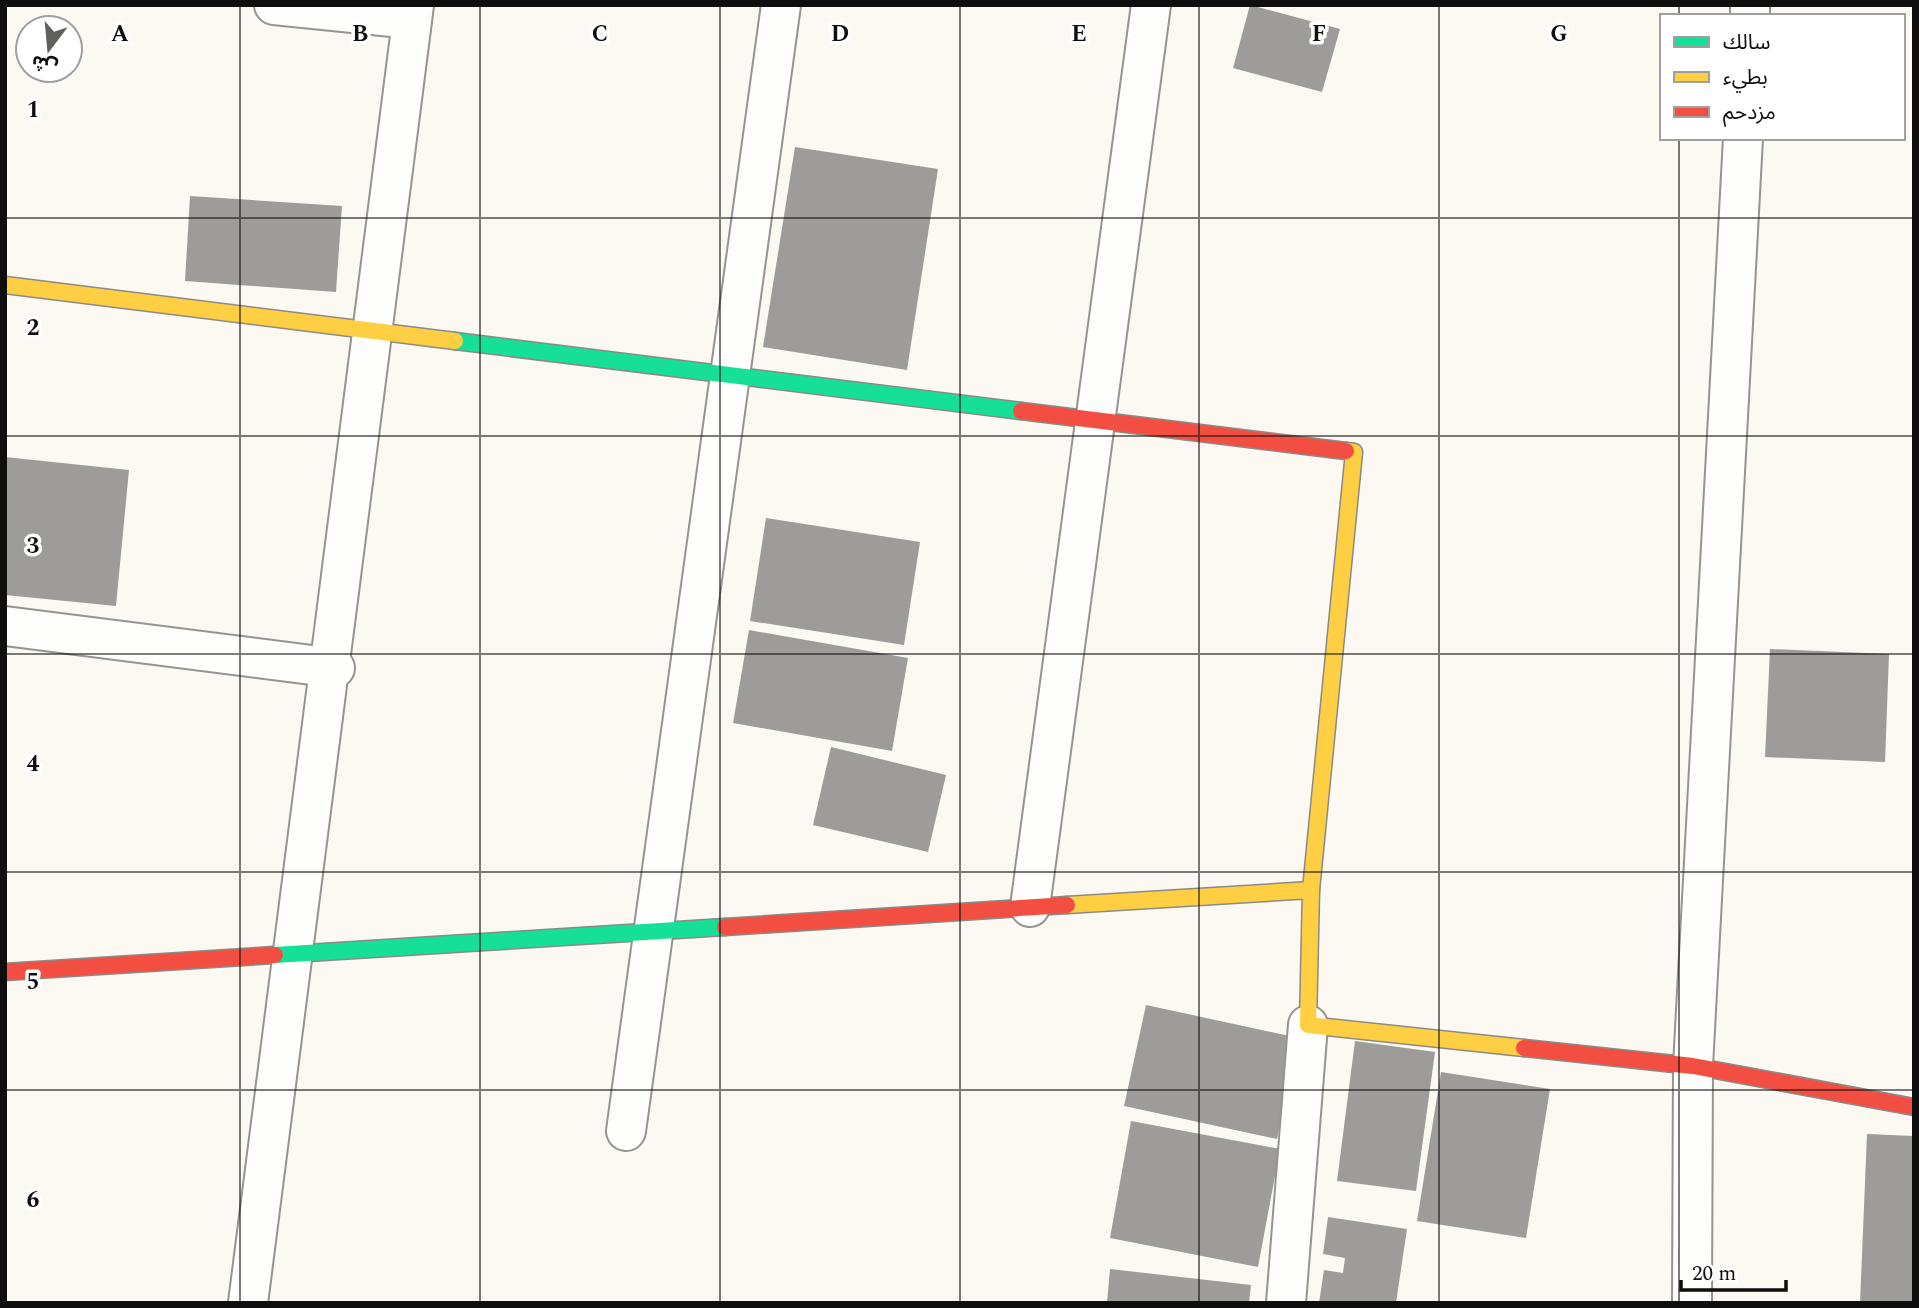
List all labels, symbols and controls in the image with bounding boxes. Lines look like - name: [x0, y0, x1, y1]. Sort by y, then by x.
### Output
- north arrow: [14, 14, 84, 84]
- legend: [1660, 14, 1905, 140]
- text: A: [111, 17, 129, 52]
- text: B: [352, 17, 368, 52]
- text: C: [592, 17, 608, 52]
- text: D: [831, 17, 849, 52]
- text: E: [1071, 17, 1087, 52]
- text: F: [1312, 17, 1326, 52]
- text: G: [1550, 17, 1568, 52]
- text: سالك: [1723, 27, 1770, 59]
- text: ش: [28, 46, 61, 81]
- text: بطيء: [1723, 62, 1768, 94]
- text: 1: [27, 93, 39, 128]
- text: مزدحم: [1723, 97, 1776, 129]
- text: 2: [27, 311, 40, 346]
- text: 3: [27, 529, 40, 564]
- text: 4: [27, 747, 40, 782]
- text: 5: [27, 965, 39, 1000]
- text: 6: [27, 1183, 40, 1218]
- scale bar: [1681, 1248, 1786, 1292]
- text: 20 m: [1692, 1258, 1736, 1290]

